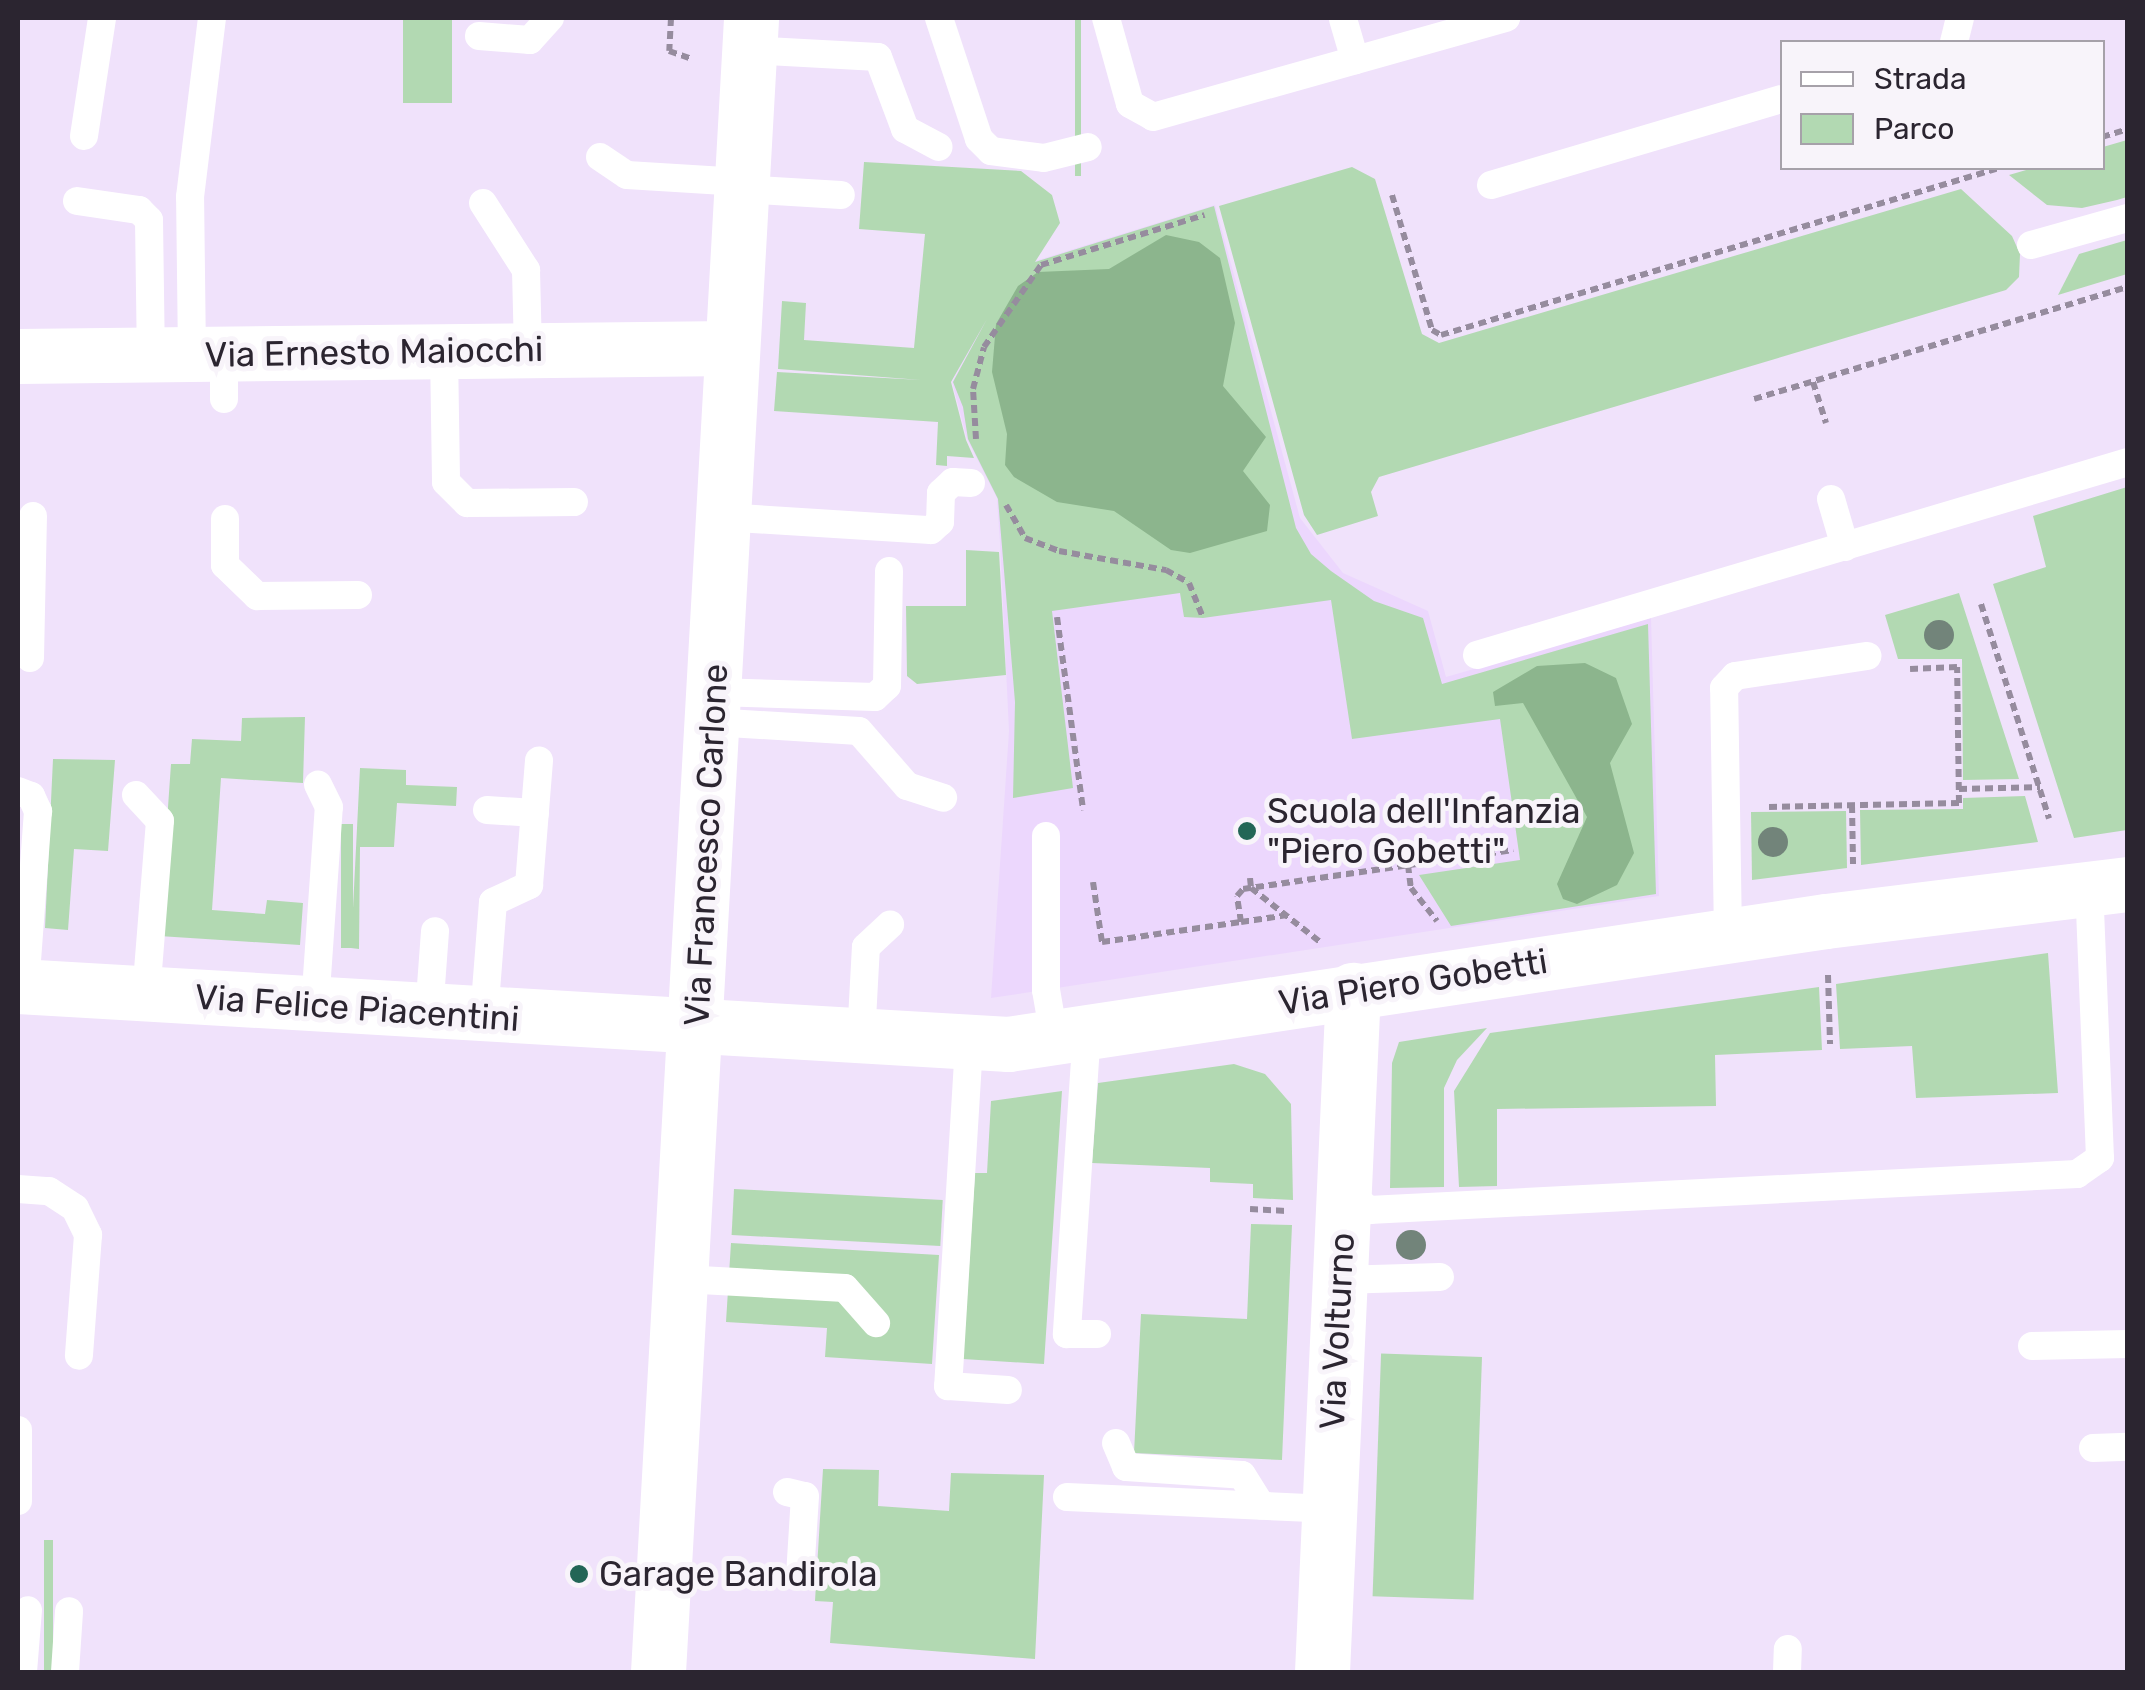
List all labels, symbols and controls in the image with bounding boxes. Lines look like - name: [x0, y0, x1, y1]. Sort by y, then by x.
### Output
- legend: [1780, 40, 2105, 170]
- text: Strada: [1874, 61, 1967, 97]
- text: Parco: [1874, 111, 1954, 147]
- street label: Via Ernesto Maiocchi: [204, 328, 544, 376]
- street label: Via Francesco Carlone: [676, 663, 736, 1027]
- place label: Scuola dell'Infanzia "Piero Gobetti": [1267, 790, 1581, 872]
- marker: Scuola dell'Infanzia "Piero Gobetti": [1236, 820, 1258, 842]
- street label: Via Piero Gobetti: [1276, 940, 1550, 1024]
- street label: Via Felice Piacentini: [193, 976, 521, 1040]
- street label: Via Volturno: [1311, 1231, 1363, 1431]
- place label: Garage Bandirola: [599, 1553, 878, 1595]
- marker: Garage Bandirola: [568, 1563, 590, 1585]

